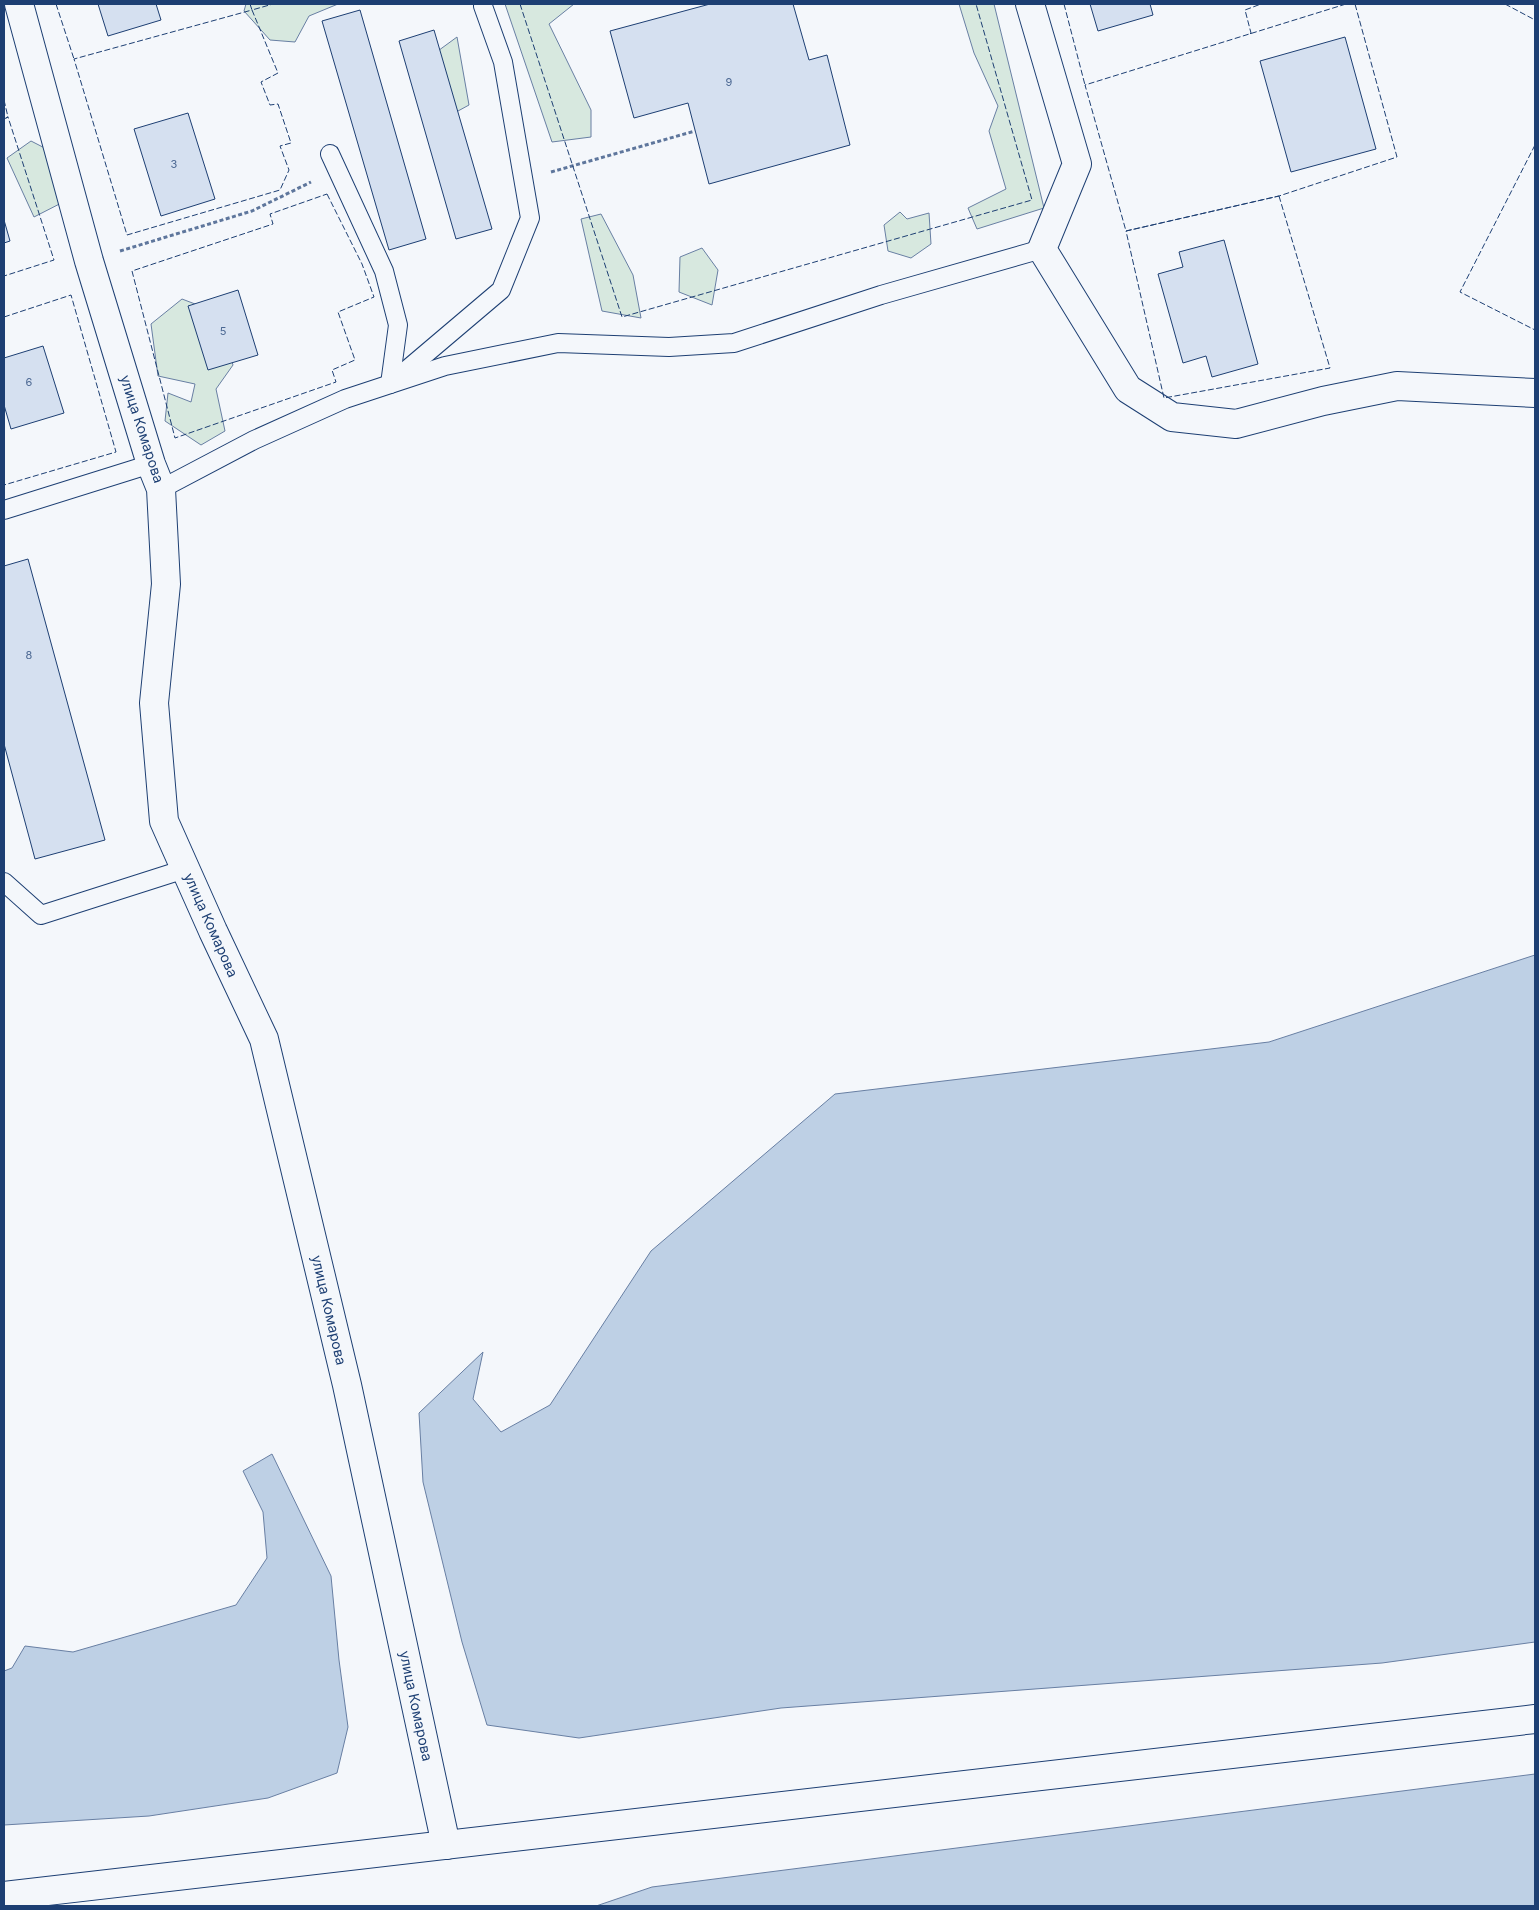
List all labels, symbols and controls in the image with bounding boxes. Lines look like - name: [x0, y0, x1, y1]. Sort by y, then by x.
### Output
- house number: 9: [726, 75, 733, 89]
- house number: 3: [171, 157, 178, 171]
- house number: 5: [220, 324, 227, 338]
- street label: улица Комарова: [117, 373, 168, 485]
- house number: 6: [26, 375, 33, 389]
- house number: 8: [26, 648, 33, 662]
- street label: улица Комарова: [181, 870, 242, 980]
- street label: улица Комарова: [309, 1253, 350, 1367]
- street label: улица Комарова: [396, 1649, 436, 1763]

